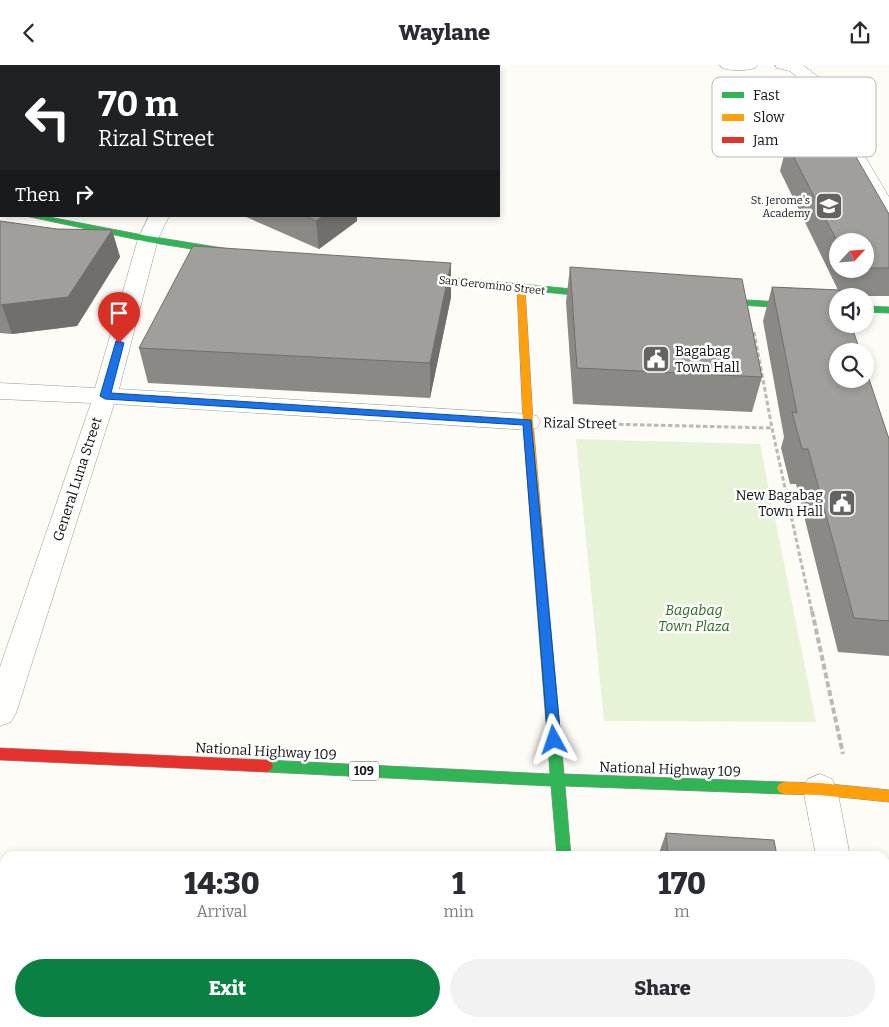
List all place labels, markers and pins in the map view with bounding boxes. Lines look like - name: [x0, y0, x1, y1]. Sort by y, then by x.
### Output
- school or university icon: St. Jerome's Academy: [814, 191, 844, 221]
- place label: St. Jerome's Academy: [751, 194, 810, 220]
- pin: [98, 292, 140, 343]
- place label: Bagabag Town Hall: [675, 343, 740, 376]
- public building icon: Bagabag Town Hall: [641, 344, 671, 374]
- place label: New Bagabag Town Hall: [735, 487, 823, 520]
- public building icon: New Bagabag Town Hall: [827, 488, 857, 518]

